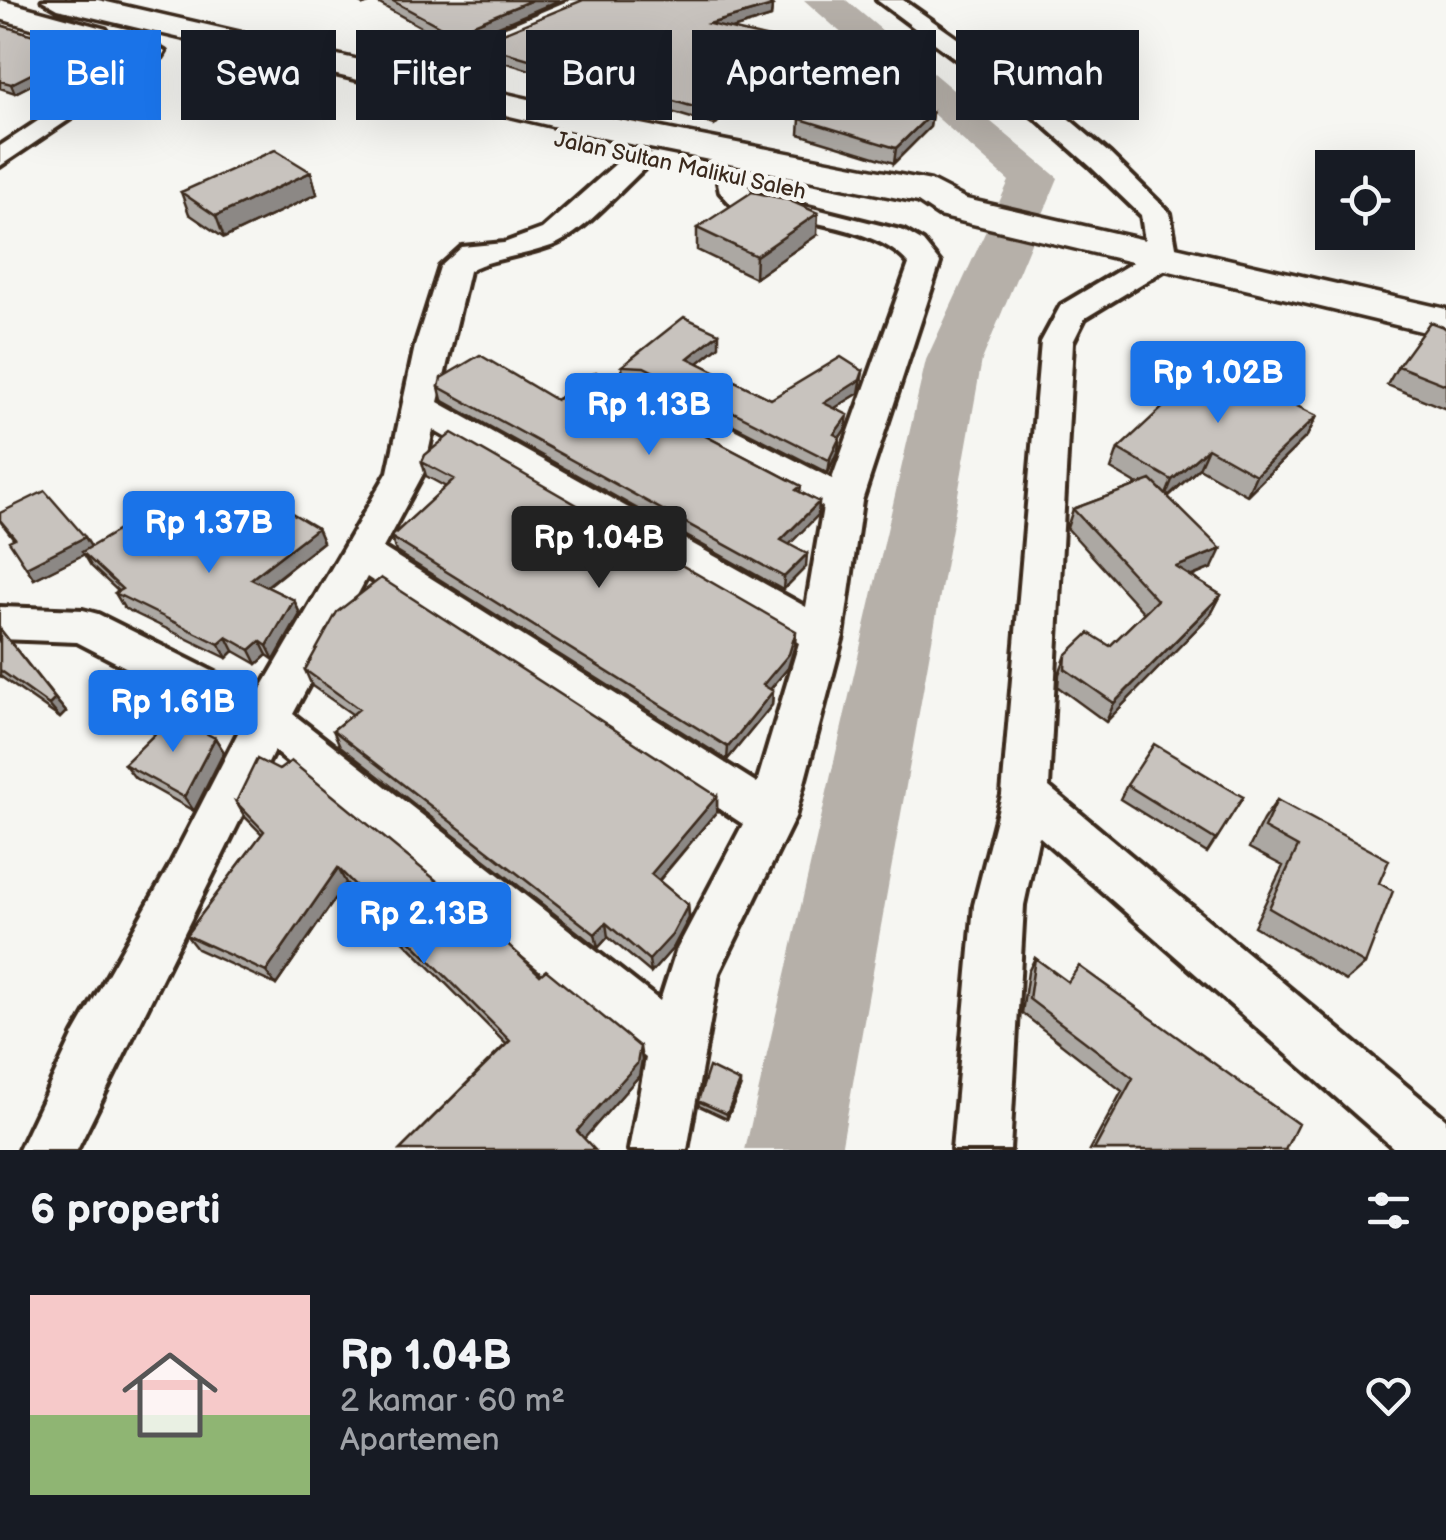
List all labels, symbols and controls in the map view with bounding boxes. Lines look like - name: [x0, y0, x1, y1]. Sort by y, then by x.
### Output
- chip: Beli: [30, 30, 161, 120]
- chip: Sewa: [181, 30, 336, 120]
- chip: Filter: [356, 30, 506, 120]
- chip: Baru: [526, 30, 672, 120]
- chip: Apartemen: [692, 30, 936, 120]
- chip: Rumah: [956, 30, 1139, 120]
- street label: Jalan Sultan Malikul Saleh: [552, 126, 808, 206]
- map controls: [1315, 150, 1415, 250]
- button: locate: [1315, 150, 1415, 250]
- pin: Rp 1.02B: [1115, 341, 1321, 426]
- text: Rp 1.02B: [1152, 354, 1284, 393]
- pin: Rp 1.13B: [546, 373, 752, 458]
- text: Rp 1.13B: [587, 386, 711, 425]
- pin: Rp 1.37B: [106, 491, 312, 576]
- text: Rp 1.37B: [145, 504, 273, 543]
- pin: Rp 1.04B: [496, 506, 702, 591]
- text: Rp 1.04B: [534, 519, 664, 558]
- pin: Rp 1.61B: [70, 670, 276, 755]
- text: Rp 1.61B: [111, 683, 235, 722]
- pin: Rp 2.13B: [321, 882, 527, 967]
- text: Rp 2.13B: [359, 895, 489, 934]
- icon: filters: [1361, 1183, 1416, 1238]
- text: 6 properti: [30, 1185, 221, 1236]
- text: Rp 1.04B: [340, 1331, 512, 1382]
- icon: home: [110, 1335, 230, 1455]
- icon: heart: [1361, 1368, 1416, 1423]
- text: 2 kamar · 60 m²: [340, 1382, 565, 1421]
- text: Apartemen: [340, 1421, 499, 1460]

